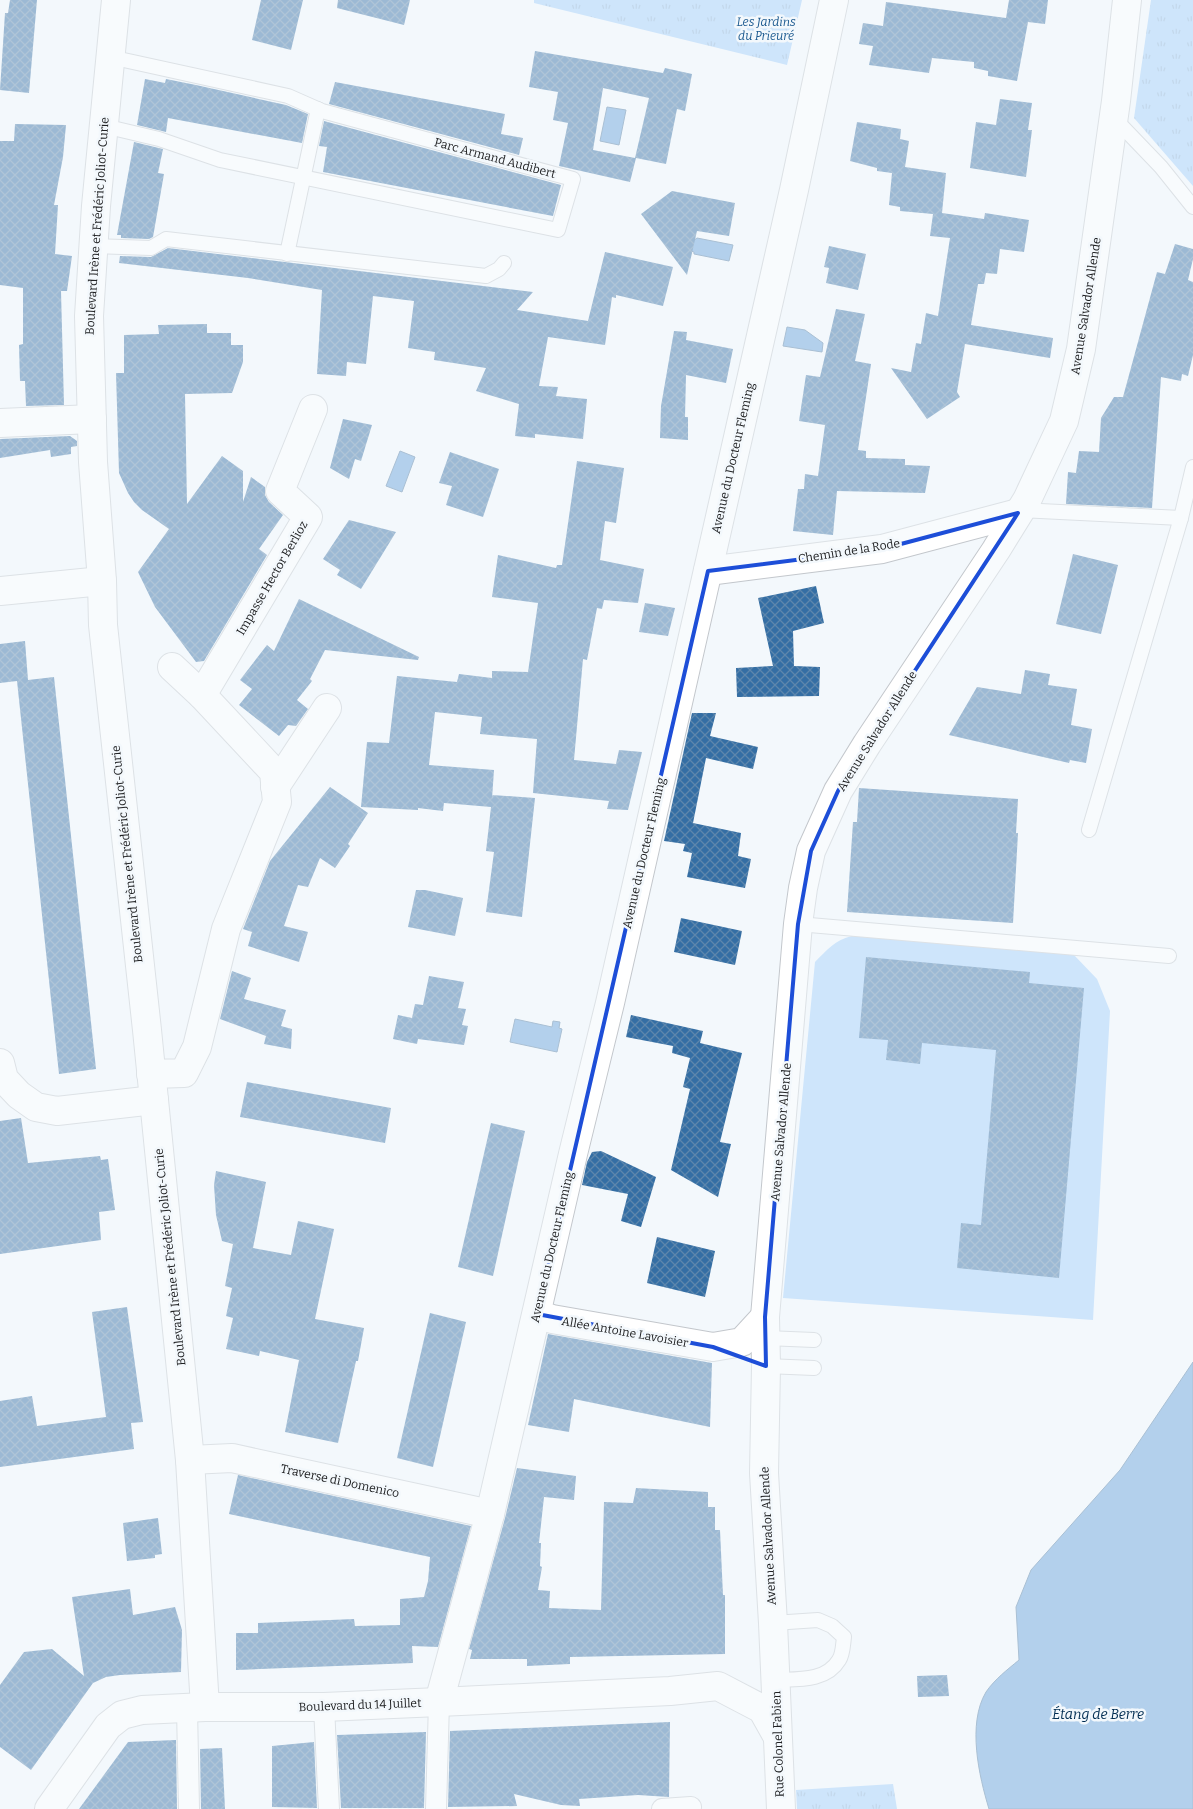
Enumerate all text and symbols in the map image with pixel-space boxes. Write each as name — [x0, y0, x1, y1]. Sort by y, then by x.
park label: Les Jardins du Prieuré — [736, 15, 796, 43]
street label: Boulevard Irène et Frédéric Joliot-Curie — [82, 117, 112, 335]
street label: Parc Armand Audibert — [433, 135, 558, 181]
street label: Avenue Salvador Allende — [1068, 236, 1104, 376]
street label: Avenue du Docteur Fleming — [709, 381, 757, 535]
street label: Impasse Hector Berlioz — [234, 518, 311, 638]
street label: Chemin de la Rode — [797, 536, 901, 566]
street label: Avenue Salvador Allende — [834, 668, 920, 794]
street label: Boulevard Irène et Frédéric Joliot-Curie — [109, 745, 145, 963]
street label: Avenue du Docteur Fleming — [620, 776, 668, 930]
street label: Avenue Salvador Allende — [768, 1062, 794, 1202]
street label: Boulevard Irène et Frédéric Joliot-Curie — [152, 1148, 188, 1366]
street label: Avenue du Docteur Fleming — [528, 1170, 576, 1324]
street label: Allée Antoine Lavoisier — [561, 1314, 690, 1350]
street label: Traverse di Domenico — [279, 1462, 401, 1500]
street label: Avenue Salvador Allende — [757, 1466, 779, 1606]
street label: Rue Colonel Fabien — [769, 1690, 787, 1797]
street label: Boulevard du 14 Juillet — [298, 1696, 422, 1714]
water label: Étang de Berre — [1052, 1705, 1144, 1723]

